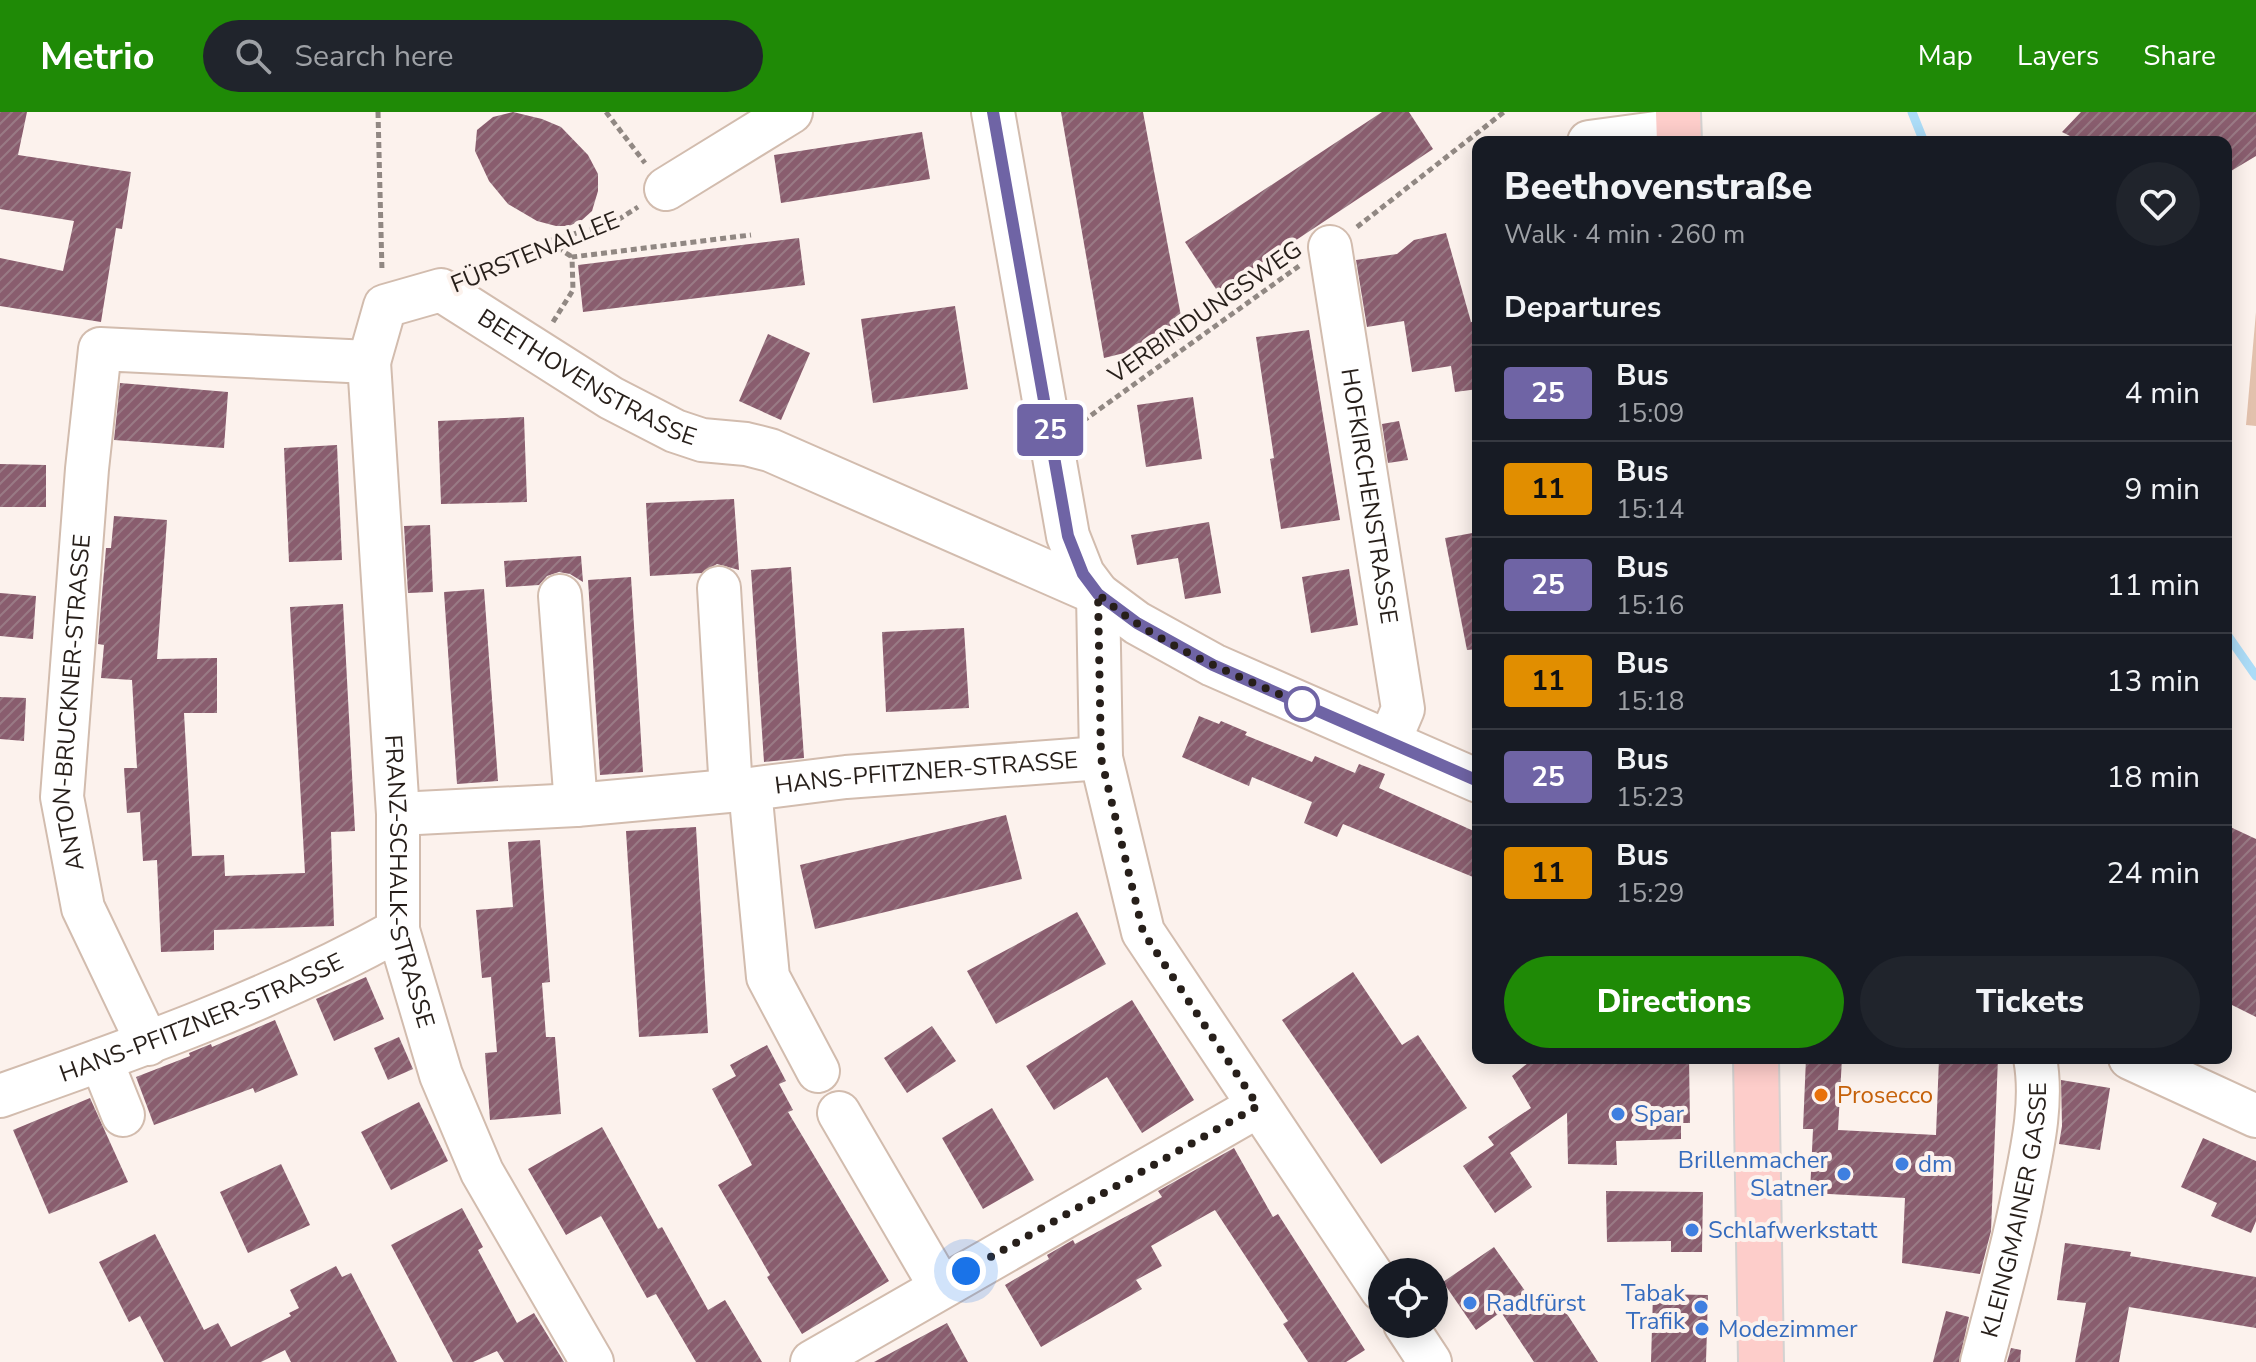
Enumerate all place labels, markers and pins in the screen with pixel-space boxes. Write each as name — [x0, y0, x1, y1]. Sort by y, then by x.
unlabelled marker — [1285, 687, 1319, 721]
place label: Prosecco — [1837, 1079, 1933, 1111]
marker: Prosecco — [1812, 1086, 1830, 1104]
place label: Spar — [1634, 1098, 1684, 1130]
marker: Spar — [1609, 1105, 1627, 1123]
place label: Brillenmacher Slatner — [1678, 1144, 1828, 1204]
place label: dm — [1918, 1148, 1953, 1180]
marker: dm — [1893, 1155, 1911, 1173]
marker: Brillenmacher Slatner — [1835, 1165, 1853, 1183]
place label: Schlafwerkstatt — [1708, 1214, 1878, 1246]
marker: Schlafwerkstatt — [1683, 1221, 1701, 1239]
place label: Tabak Trafik — [1621, 1277, 1686, 1337]
place label: Radlfürst — [1486, 1287, 1586, 1319]
marker: Radlfürst — [1461, 1294, 1479, 1312]
marker: Tabak Trafik — [1692, 1298, 1710, 1316]
place label: Modezimmer — [1718, 1313, 1858, 1345]
marker: Modezimmer — [1693, 1320, 1711, 1338]

